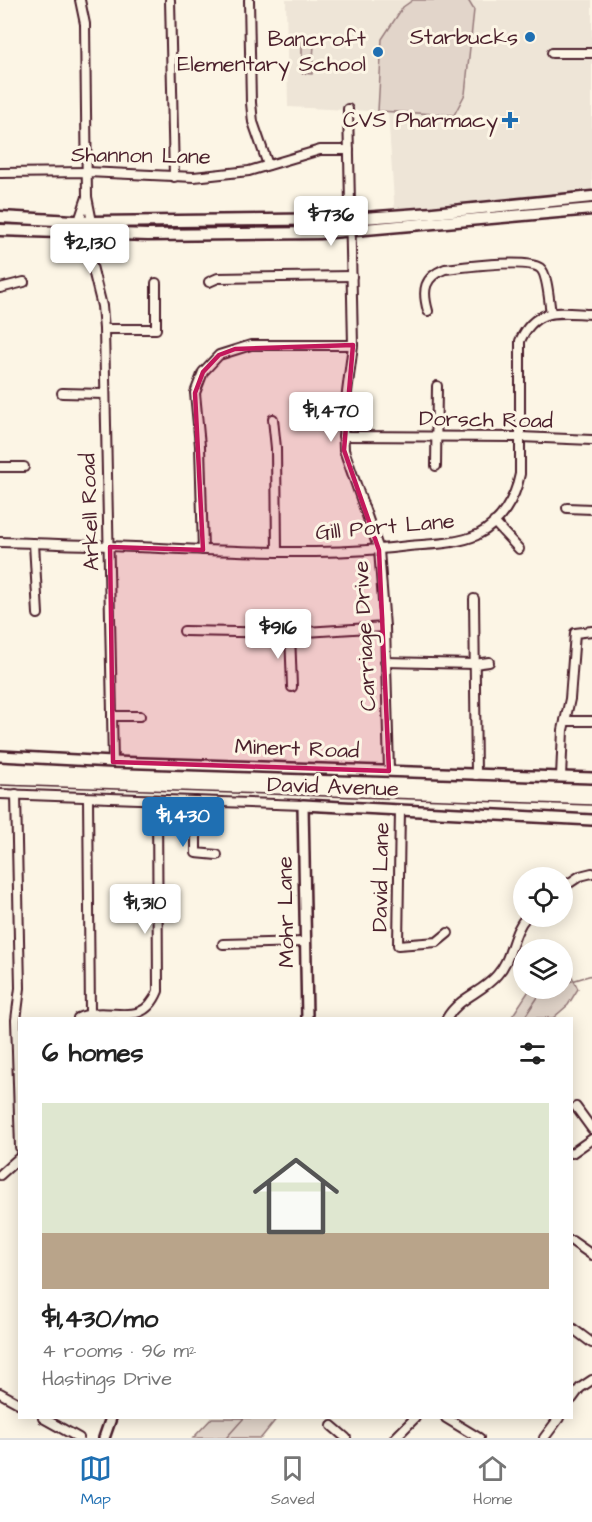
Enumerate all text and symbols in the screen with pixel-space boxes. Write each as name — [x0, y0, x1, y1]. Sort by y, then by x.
place label: Starbucks — [410, 22, 518, 53]
place label: Bancroft Elementary School — [177, 24, 366, 81]
marker: Starbucks — [523, 30, 537, 44]
marker: Bancroft Elementary School — [371, 45, 385, 59]
place label: CVS Pharmacy — [343, 105, 498, 137]
marker: CVS Pharmacy — [503, 113, 517, 127]
street label: Shannon Lane — [71, 139, 211, 173]
pin: $736 — [295, 196, 367, 247]
text: $736 — [308, 201, 354, 229]
pin: $2,130 — [41, 224, 139, 275]
text: $2,130 — [64, 229, 116, 257]
pin: $1,470 — [282, 392, 380, 443]
text: $1,470 — [303, 397, 359, 425]
street label: Dorsch Road — [419, 403, 553, 437]
street label: Arkell Road — [72, 453, 108, 571]
street label: Gill Port Lane — [314, 505, 456, 549]
street label: Carriage Drive — [346, 560, 385, 712]
pin: $916 — [242, 609, 314, 660]
text: $916 — [259, 614, 297, 642]
street label: Minert Road — [234, 731, 360, 767]
street label: David Avenue — [267, 769, 399, 805]
pin: $1,430 — [134, 797, 232, 848]
text: $1,430 — [156, 802, 210, 830]
street label: David Lane — [365, 822, 397, 932]
street label: Mohr Lane — [270, 856, 302, 968]
map controls — [513, 867, 573, 999]
button: locate — [513, 867, 573, 927]
pin: $1,310 — [96, 884, 194, 935]
text: $1,310 — [124, 889, 166, 917]
button: layers — [513, 939, 573, 999]
text: 6 homes — [42, 1035, 144, 1071]
icon: filters — [516, 1037, 549, 1070]
icon: home — [242, 1142, 350, 1250]
text: $1,430/mo — [42, 1301, 158, 1337]
text: 4 rooms · 96 m² — [42, 1337, 197, 1365]
text: Hastings Drive — [42, 1365, 172, 1393]
tab: Map — [79, 1452, 112, 1510]
tab: Saved — [271, 1452, 314, 1510]
tab: Home — [473, 1452, 513, 1510]

